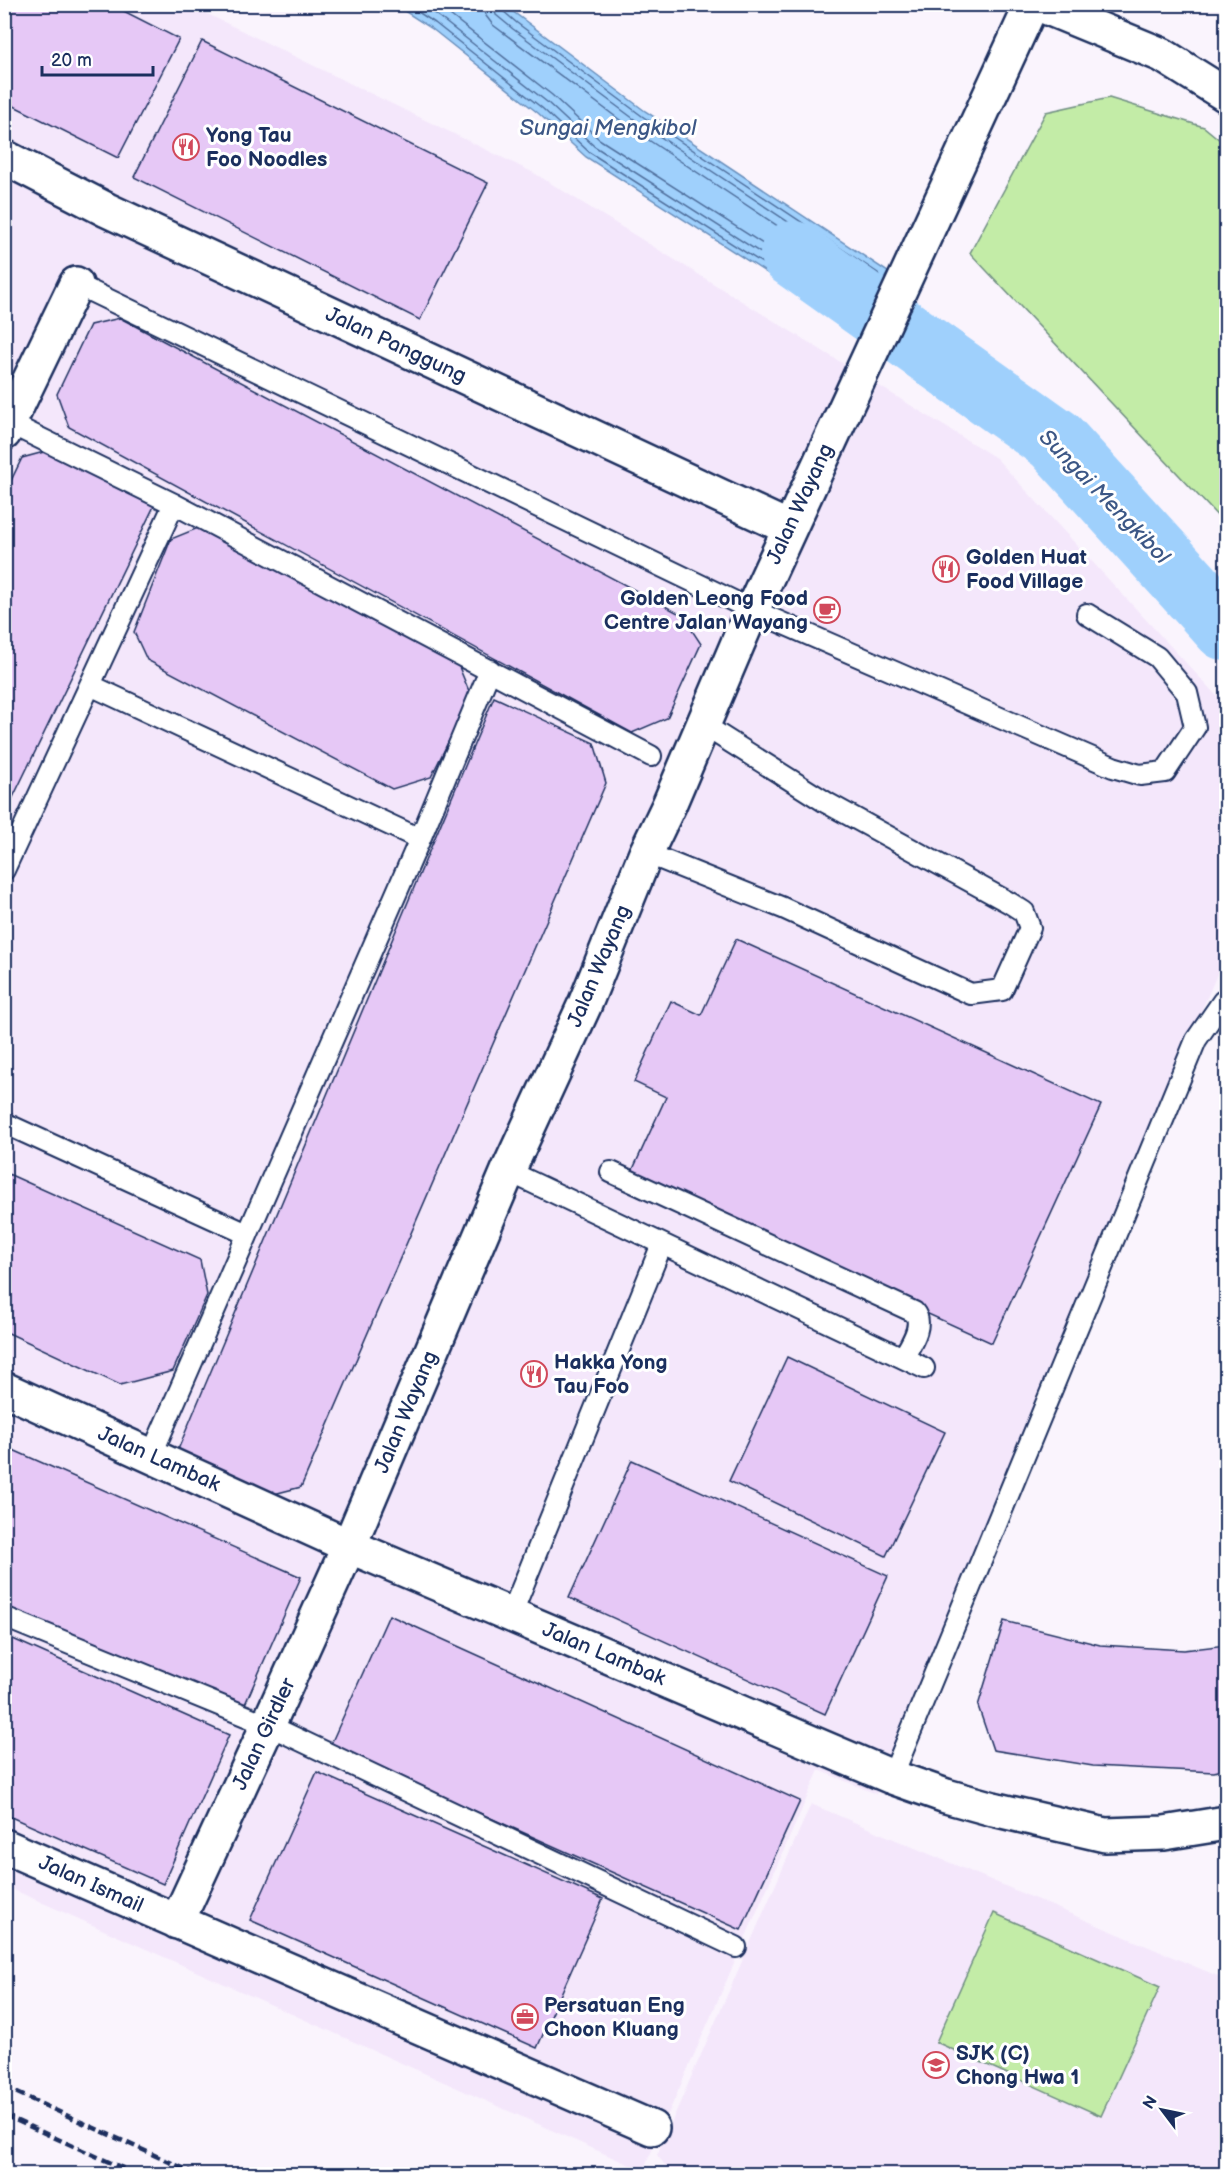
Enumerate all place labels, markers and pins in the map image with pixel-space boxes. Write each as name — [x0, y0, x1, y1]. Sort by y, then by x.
place label: Yong Tau Foo Noodles — [206, 123, 327, 172]
restaurant icon: Yong Tau Foo Noodles — [171, 132, 201, 162]
place label: Golden Huat Food Village — [966, 545, 1087, 594]
restaurant icon: Golden Huat Food Village — [931, 554, 961, 584]
place label: Golden Leong Food Centre Jalan Wayang — [604, 586, 808, 635]
cafe icon: Golden Leong Food Centre Jalan Wayang — [812, 595, 842, 625]
place label: Hakka Yong Tau Foo — [554, 1350, 667, 1399]
restaurant icon: Hakka Yong Tau Foo — [519, 1359, 549, 1389]
place label: Persatuan Eng Choon Kluang — [544, 1993, 685, 2042]
office icon: Persatuan Eng Choon Kluang — [510, 2002, 540, 2032]
place label: SJK (C) Chong Hwa 1 — [956, 2041, 1079, 2090]
school or university icon: SJK (C) Chong Hwa 1 — [921, 2050, 951, 2080]

